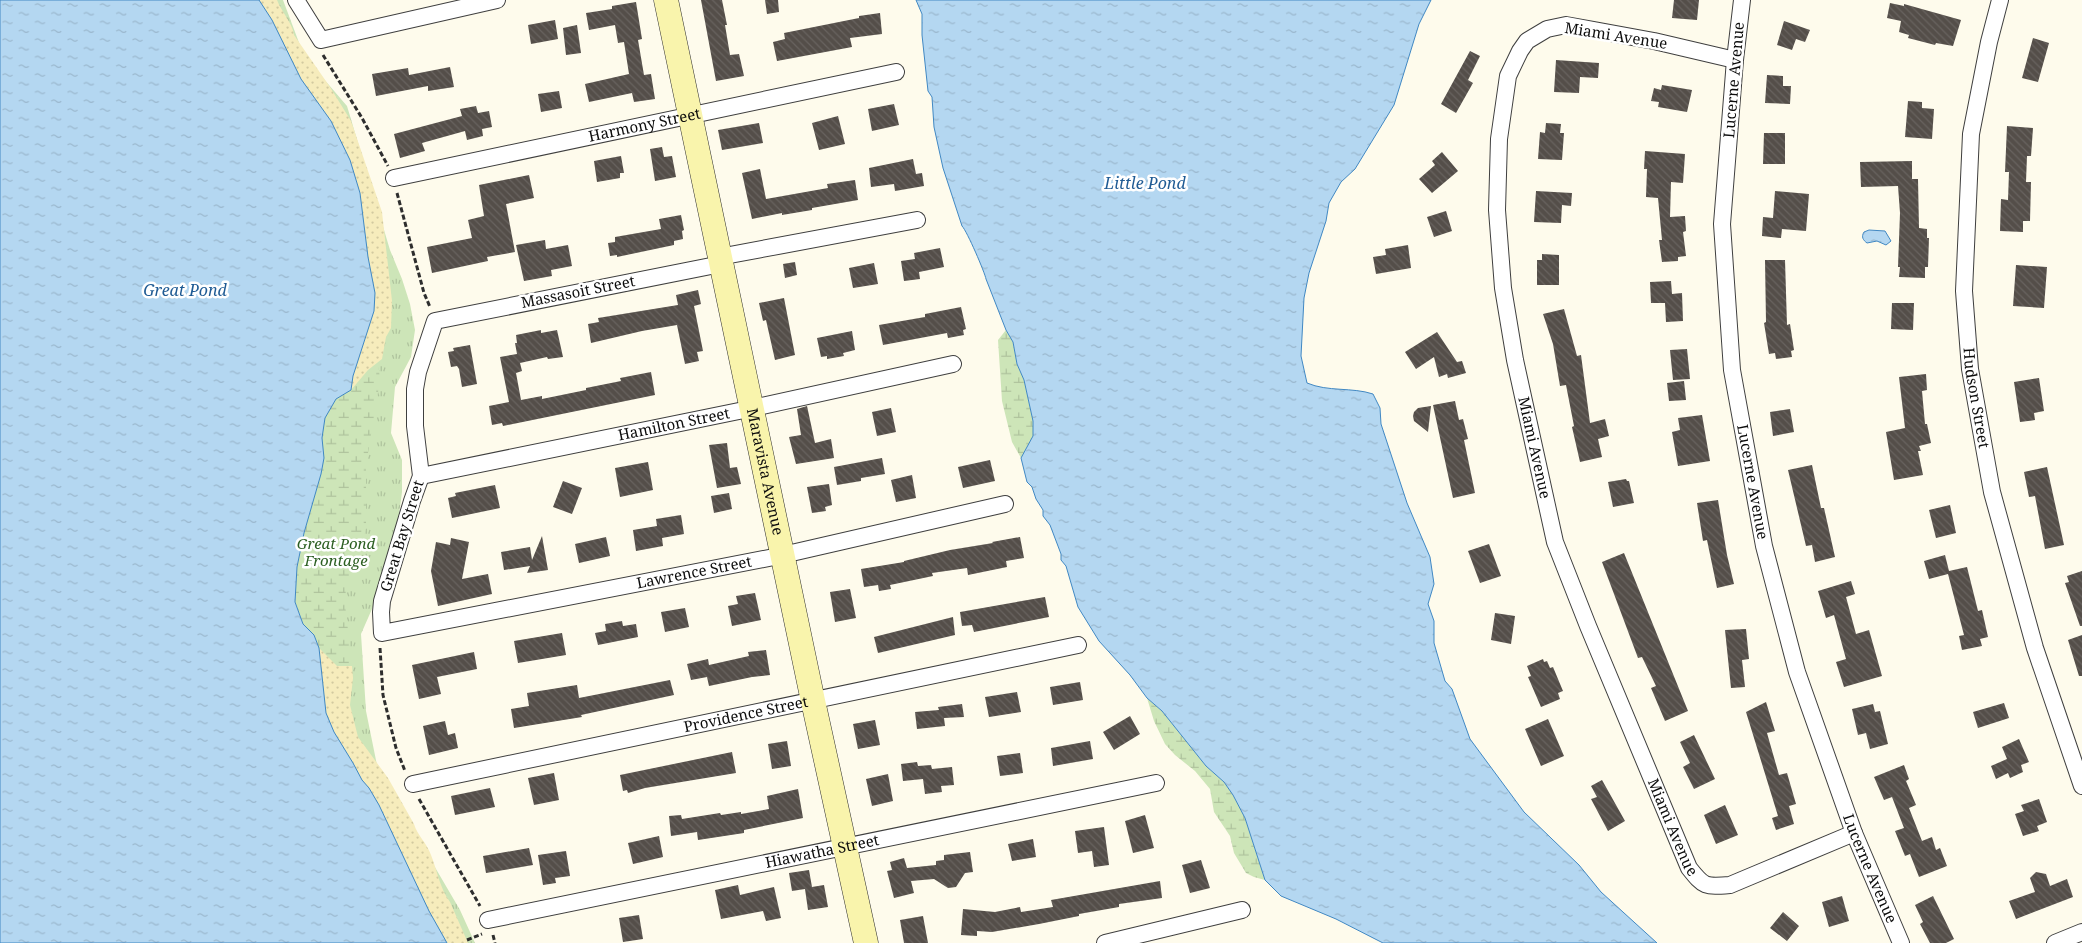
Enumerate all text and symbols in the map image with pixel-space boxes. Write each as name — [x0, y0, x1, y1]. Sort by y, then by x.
street label: Miami Avenue — [1563, 17, 1669, 53]
street label: Lucerne Avenue — [1718, 21, 1748, 139]
street label: Harmony Street — [586, 103, 702, 146]
water label: Little Pond — [1103, 172, 1186, 194]
street label: Massasoit Street — [519, 270, 637, 312]
water label: Great Pond — [143, 279, 228, 301]
street label: Hudson Street — [1959, 347, 1995, 450]
street label: Miami Avenue — [1514, 395, 1556, 500]
street label: Hamilton Street — [616, 402, 731, 445]
street label: Maravista Avenue — [743, 406, 789, 537]
street label: Lucerne Avenue — [1733, 423, 1774, 541]
street label: Great Bay Street — [375, 478, 428, 594]
park label: Great Pond Frontage — [297, 533, 376, 570]
street label: Lawrence Street — [635, 551, 753, 592]
street label: Providence Street — [682, 691, 810, 736]
street label: Miami Avenue — [1644, 775, 1703, 880]
street label: Lucerne Avenue — [1839, 811, 1902, 926]
street label: Hiawatha Street — [763, 829, 880, 872]

